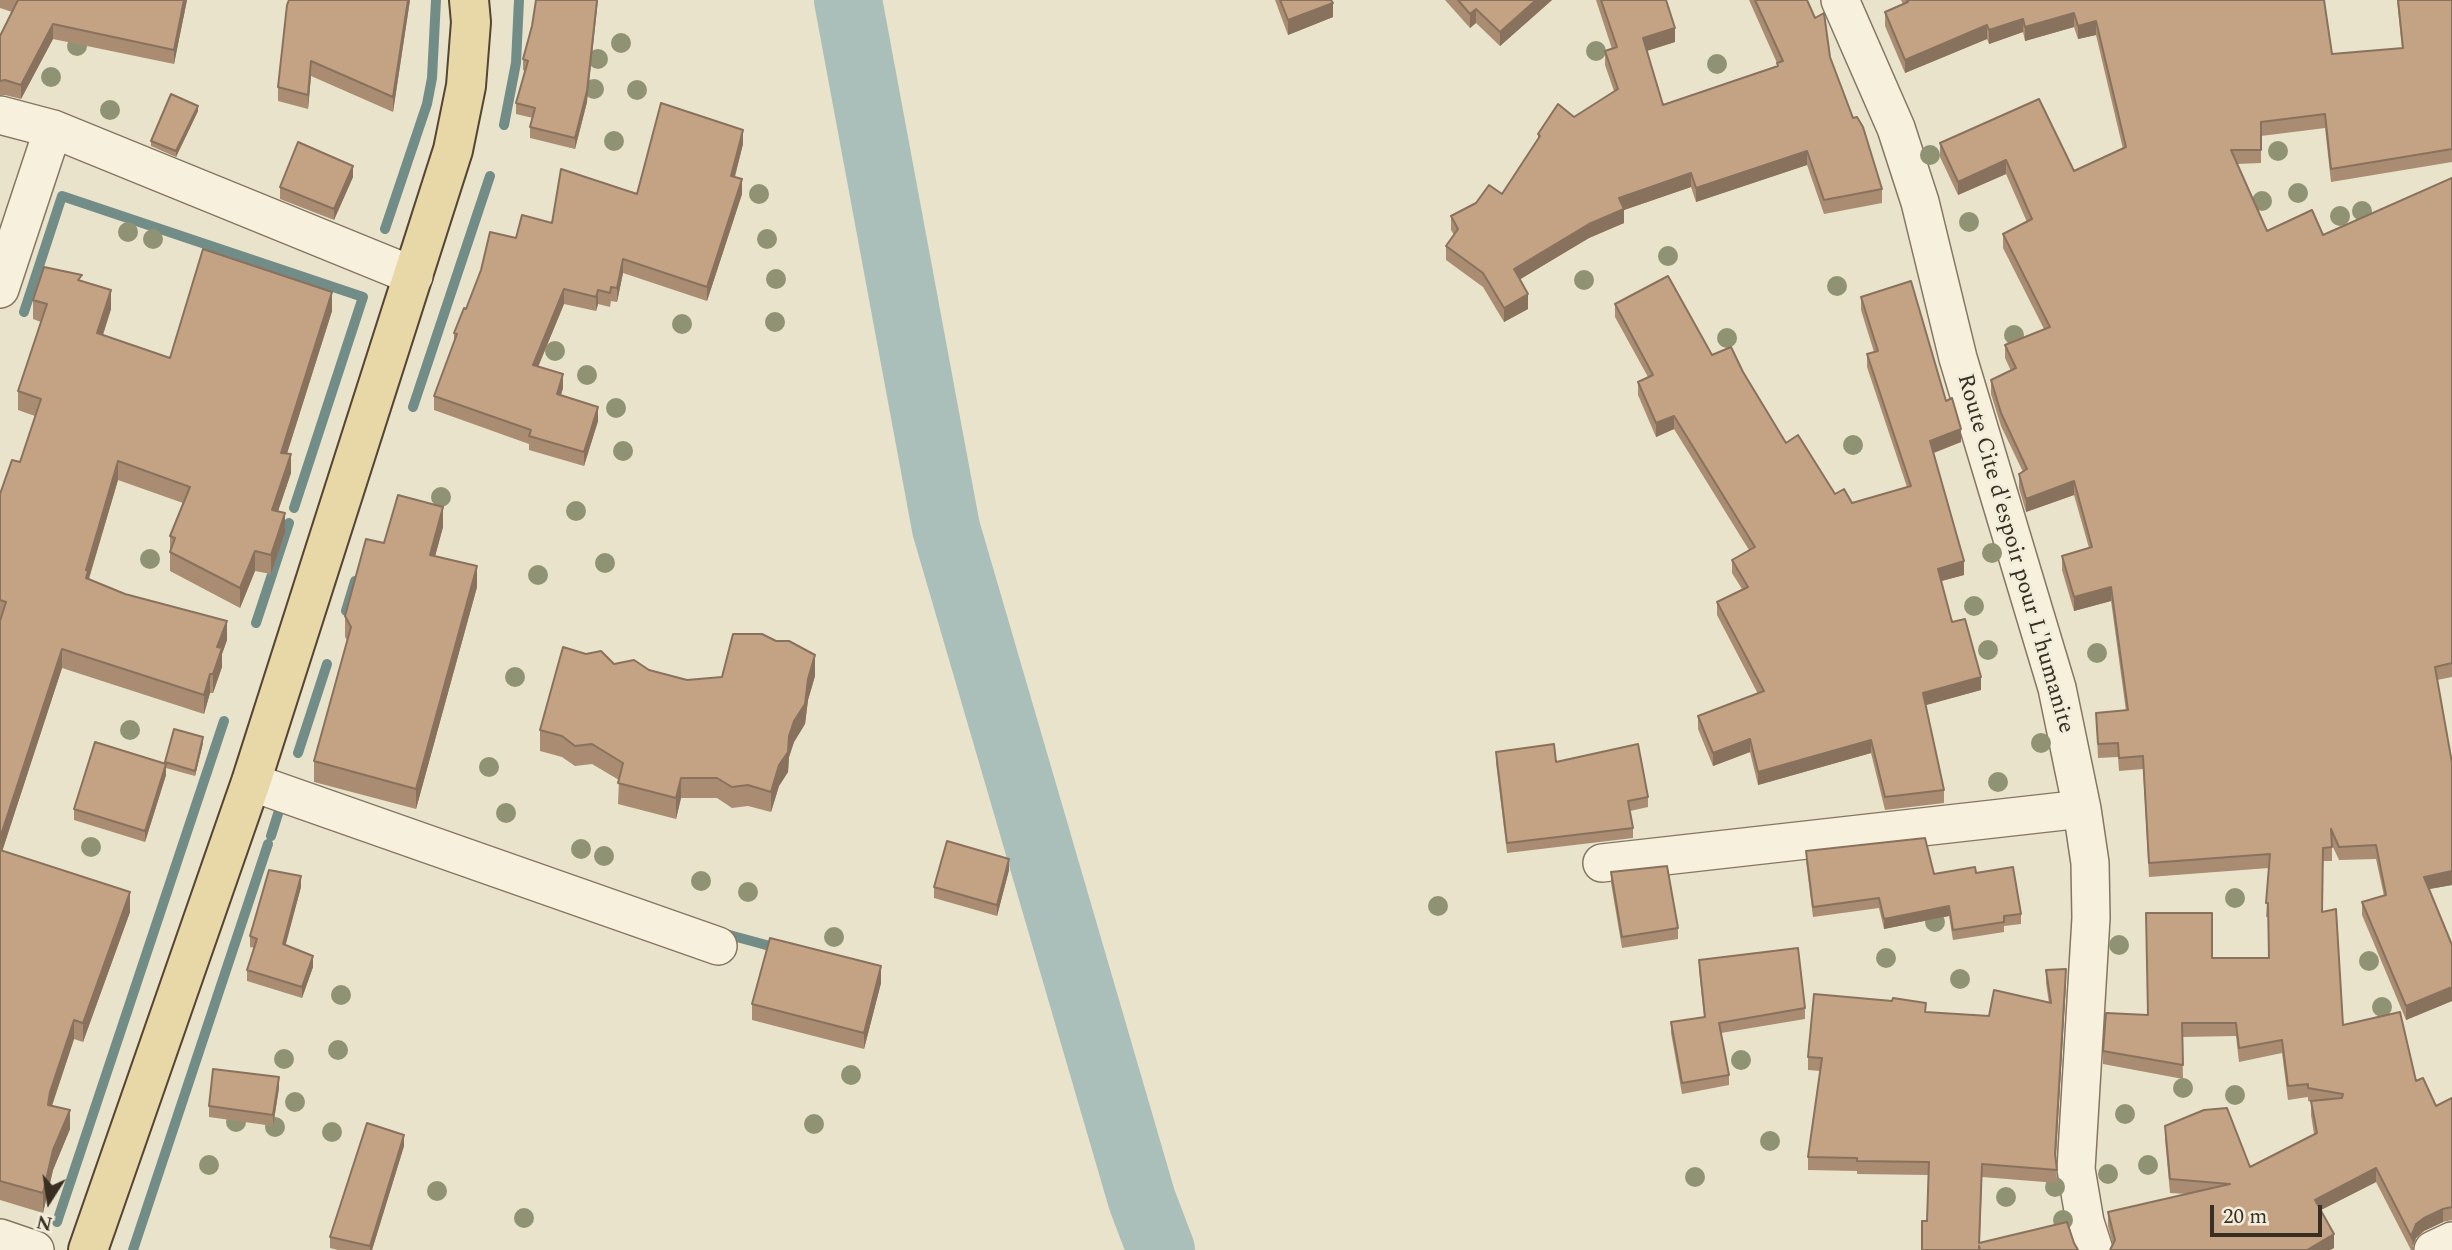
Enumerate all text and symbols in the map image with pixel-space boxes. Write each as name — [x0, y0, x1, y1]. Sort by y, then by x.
street label: Route Cite d'espoir pour L'humanite — [1949, 371, 2079, 737]
north arrow — [14, 1166, 84, 1236]
scale bar — [2214, 1190, 2326, 1234]
text: 20 m — [2223, 1201, 2267, 1233]
text: N — [34, 1206, 55, 1238]

